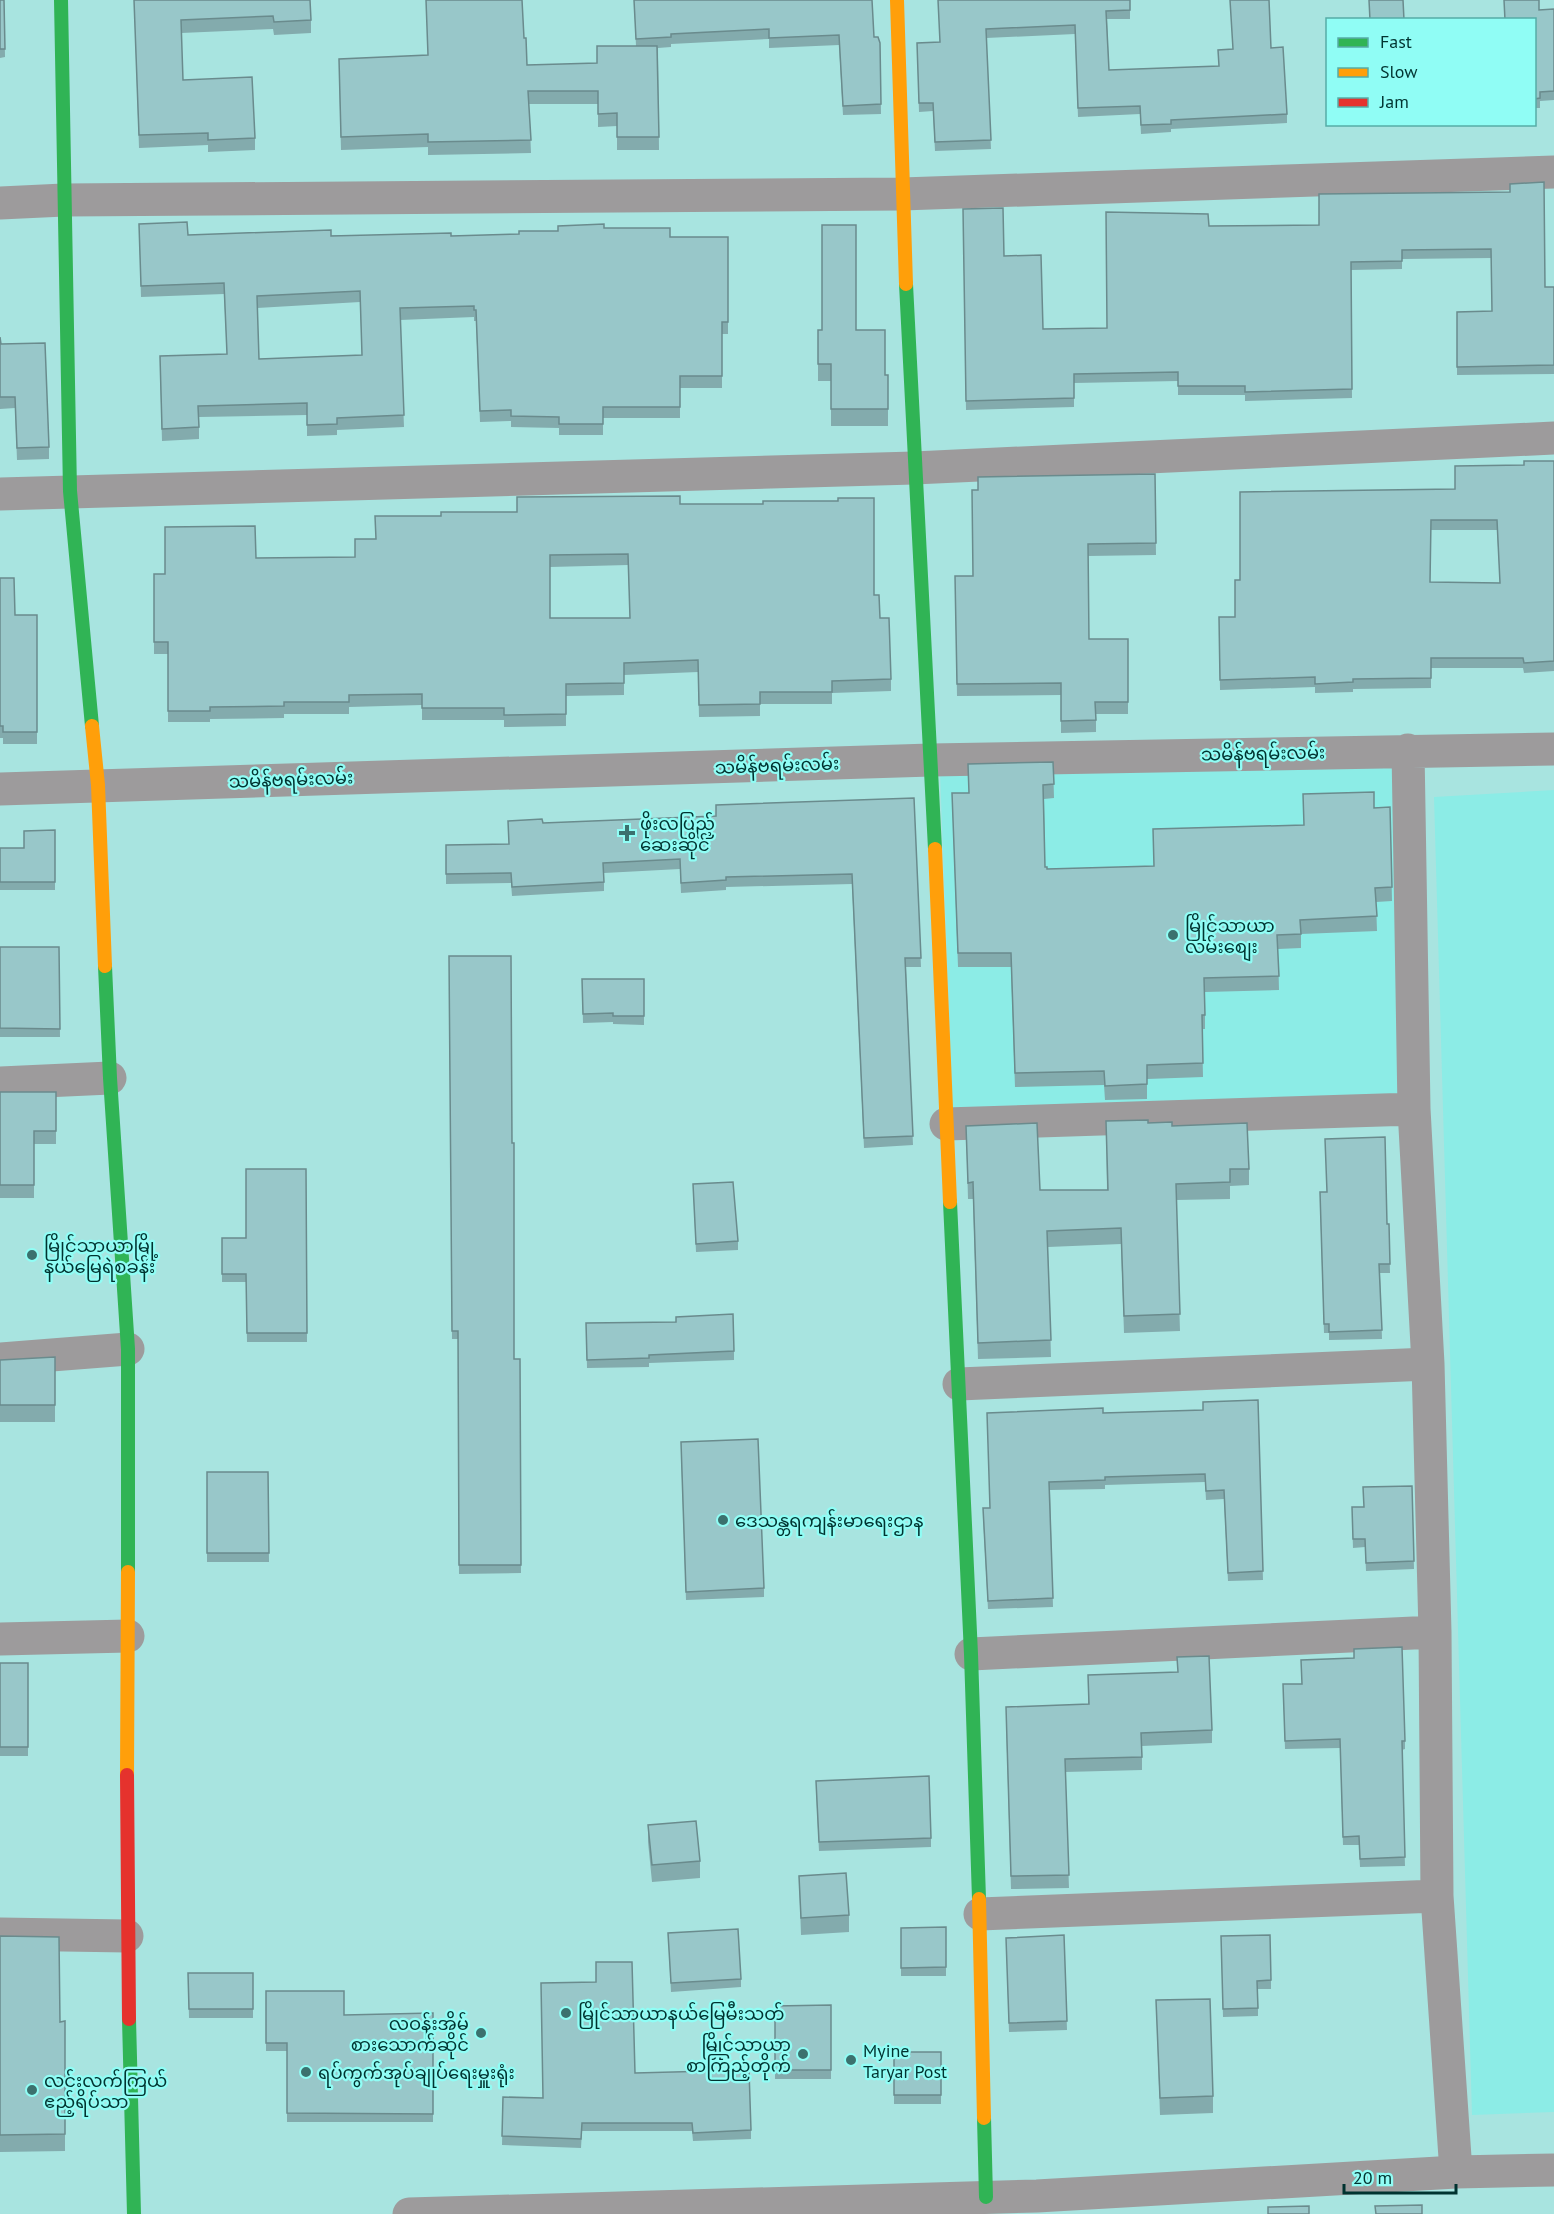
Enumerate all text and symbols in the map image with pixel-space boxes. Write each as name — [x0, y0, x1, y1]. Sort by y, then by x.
legend — [1326, 18, 1536, 126]
text: Fast — [1380, 30, 1412, 53]
text: Slow — [1380, 60, 1418, 83]
text: Jam — [1379, 90, 1409, 113]
street label: သမိန်ဗရမ်းလမ်း — [1201, 738, 1325, 770]
street label: သမိန်ဗရမ်းလမ်း — [714, 749, 840, 783]
street label: သမိန်ဗရမ်းလမ်း — [228, 763, 354, 797]
place label: ဖိုးလပြည့် ဆေးဆိုင် — [640, 810, 715, 860]
marker: ဖိုးလပြည့် ဆေးဆိုင် — [618, 824, 636, 842]
place label: မြိုင်သာယာ လမ်းစျေး — [1185, 912, 1275, 962]
marker: မြိုင်သာယာ လမ်းစျေး — [1166, 928, 1180, 942]
place label: မြိုင်သာယာမြို့ နယ်မြေရဲစခန်း — [44, 1232, 158, 1282]
marker: မြိုင်သာယာမြို့ နယ်မြေရဲစခန်း — [25, 1248, 39, 1262]
place label: ဒေသန္တရကျန်းမာရေးဌာန — [735, 1508, 923, 1536]
marker: ဒေသန္တရကျန်းမာရေးဌာန — [716, 1513, 730, 1527]
place label: မြိုင်သာယာနယ်မြေမီးသတ် — [578, 2000, 784, 2029]
marker: မြိုင်သာယာနယ်မြေမီးသတ် — [559, 2006, 573, 2020]
place label: လဝန်းအိမ် စားသောက်ဆိုင် — [351, 2010, 469, 2060]
marker: လဝန်းအိမ် စားသောက်ဆိုင် — [474, 2026, 488, 2040]
place label: မြိုင်သာယာ စာကြည့်တိုက် — [686, 2031, 791, 2081]
place label: Myine Taryar Post — [863, 2039, 947, 2083]
marker: မြိုင်သာယာ စာကြည့်တိုက် — [796, 2047, 810, 2061]
marker: Myine Taryar Post — [844, 2053, 858, 2067]
place label: ရပ်ကွက်အုပ်ချုပ်ရေးမှူးရုံး — [318, 2060, 515, 2088]
marker: ရပ်ကွက်အုပ်ချုပ်ရေးမှူးရုံး — [299, 2065, 313, 2079]
place label: လင်းလက်ကြယ် ဧည့်ရိပ်သာ — [44, 2068, 167, 2117]
marker: လင်းလက်ကြယ် ဧည့်ရိပ်သာ — [25, 2083, 39, 2097]
scale bar — [1344, 2157, 1456, 2195]
text: 20 m — [1353, 2166, 1392, 2189]

